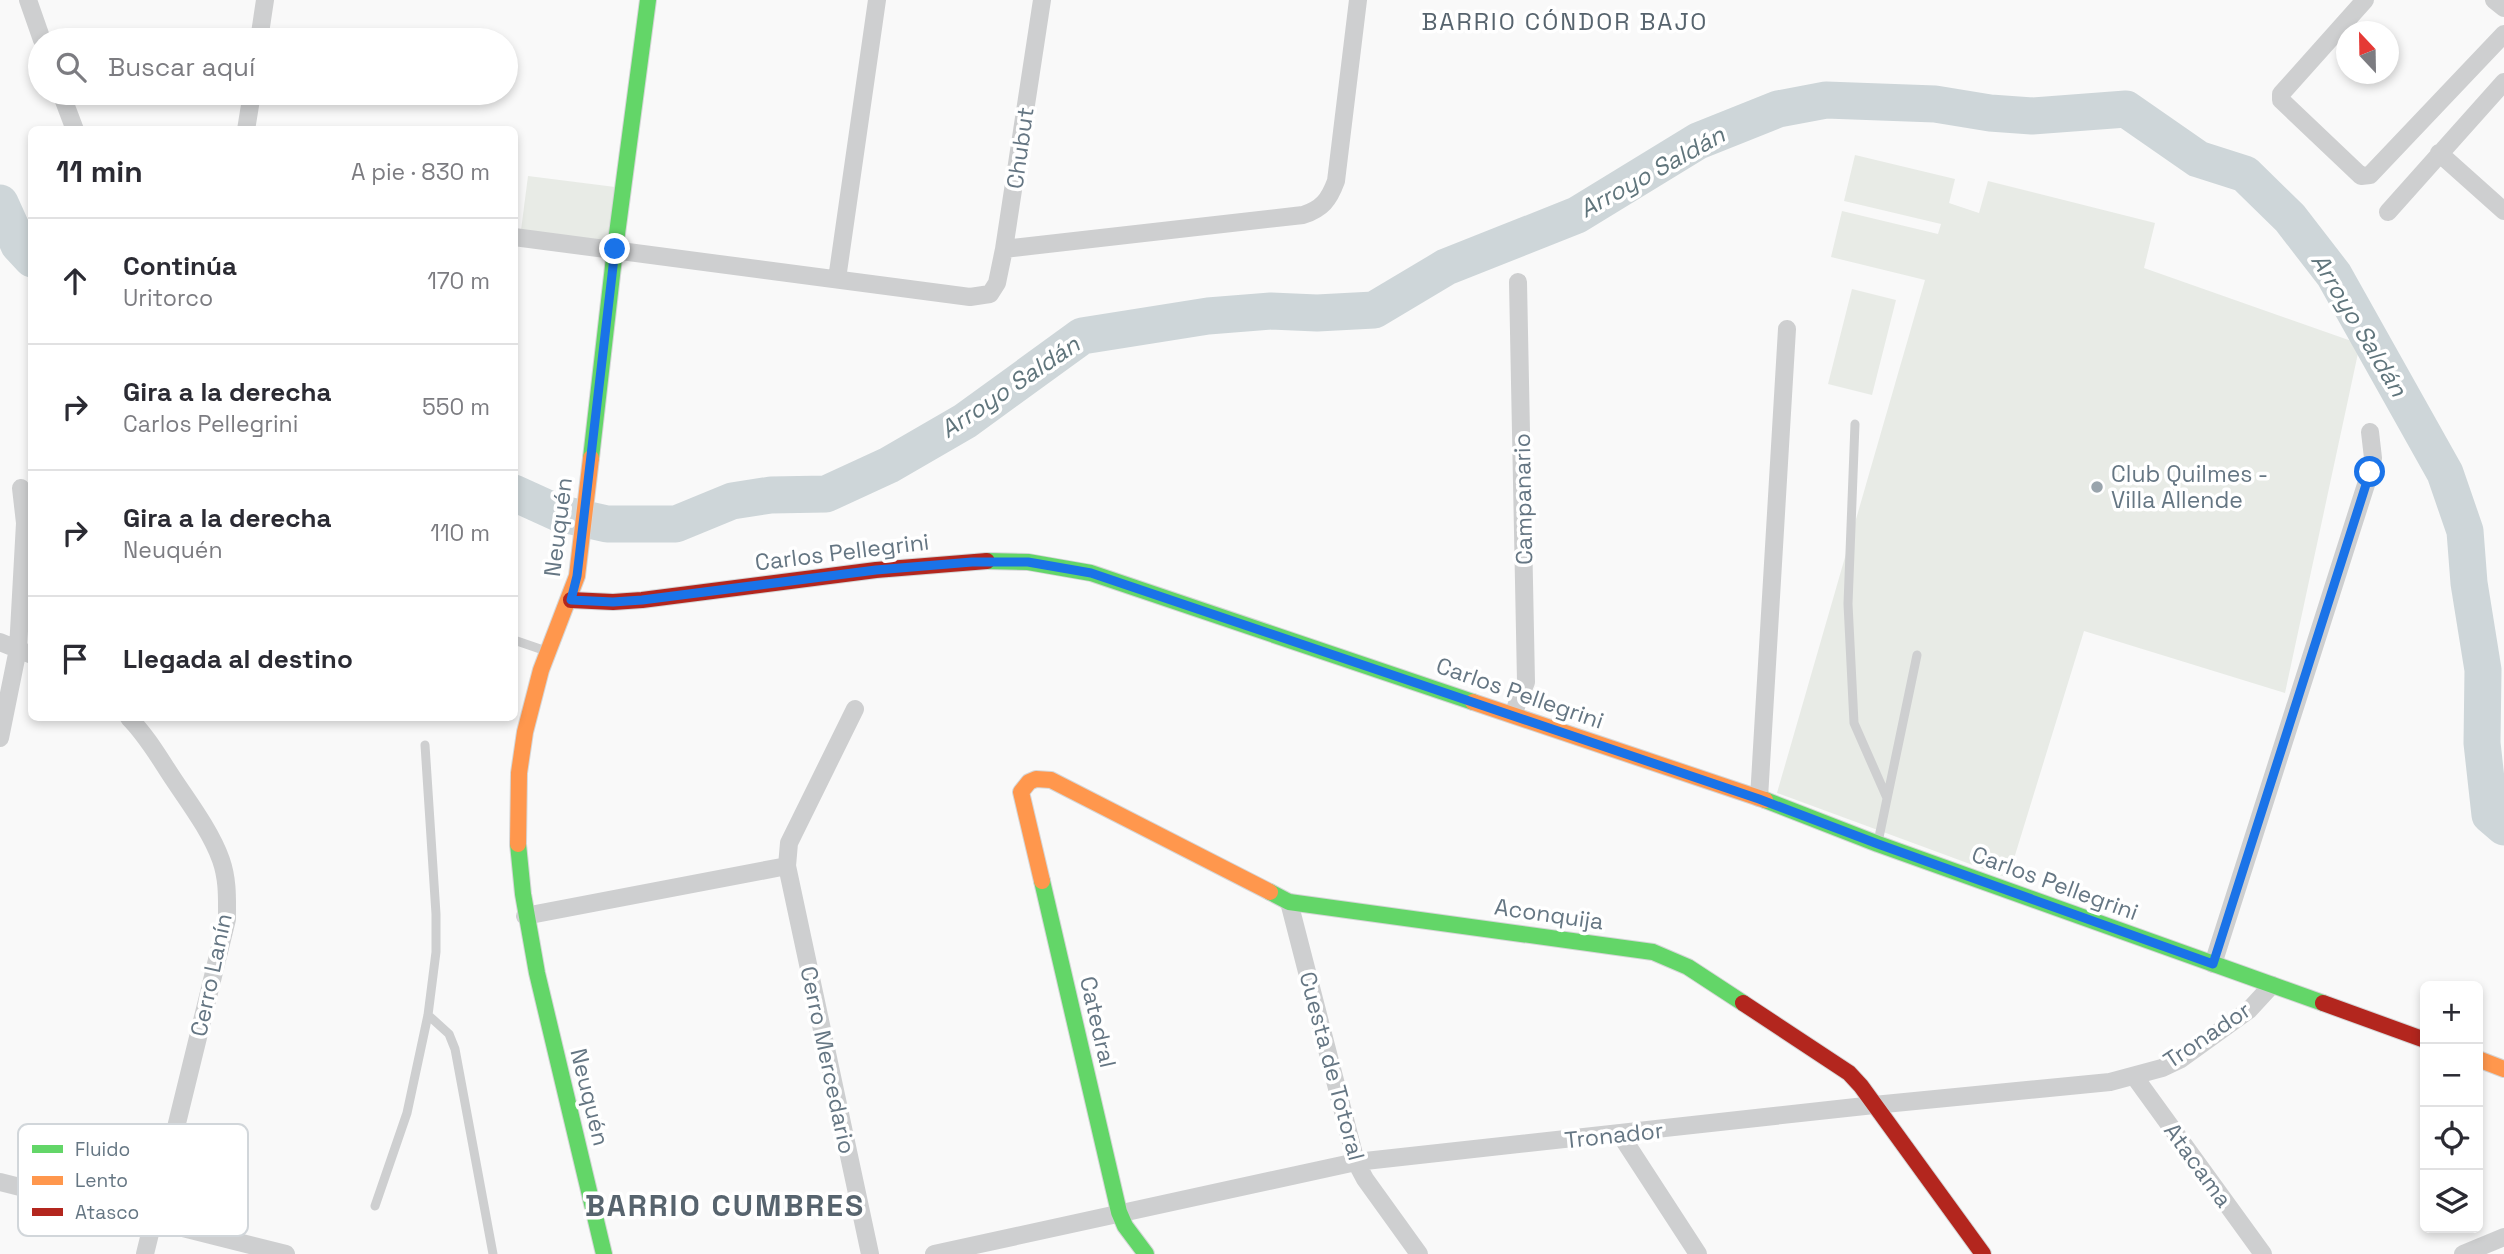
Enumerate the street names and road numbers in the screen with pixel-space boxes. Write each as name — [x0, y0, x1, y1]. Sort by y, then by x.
street label: Chubut — [999, 105, 1041, 191]
street label: Campanario — [1507, 433, 1539, 565]
street label: Neuquén — [537, 476, 579, 578]
street label: Carlos Pellegrini — [753, 526, 931, 578]
street label: Carlos Pellegrini — [1432, 650, 1608, 736]
street label: Carlos Pellegrini — [1967, 839, 2143, 927]
street label: Aconquija — [1492, 891, 1606, 937]
street label: Cerro Lanín — [183, 911, 239, 1039]
street label: Cerro Mercedario — [793, 963, 863, 1157]
street label: Cuesta de Totoral — [1292, 968, 1372, 1164]
street label: Catedral — [1073, 973, 1123, 1071]
street label: Tronador — [2158, 995, 2256, 1075]
street label: Neuquén — [563, 1045, 617, 1149]
street label: Tronador — [1563, 1115, 1665, 1155]
street label: Atacama — [2157, 1117, 2239, 1213]

